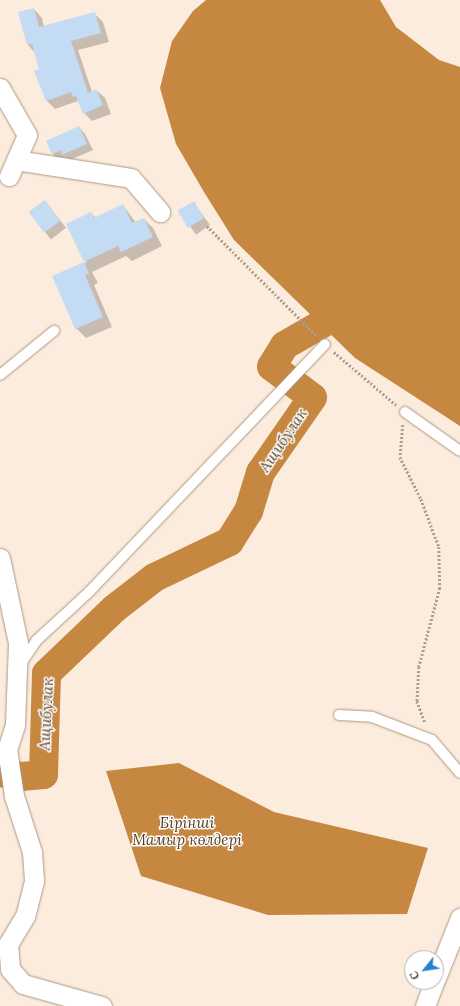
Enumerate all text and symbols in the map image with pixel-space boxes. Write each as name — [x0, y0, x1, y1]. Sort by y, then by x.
water label: Ащибулак — [255, 405, 311, 475]
water label: Ащибулак — [35, 677, 57, 751]
water label: Бірінші Мамыр көлдері — [132, 813, 242, 848]
north arrow — [404, 950, 444, 990]
text: С — [407, 969, 422, 982]

